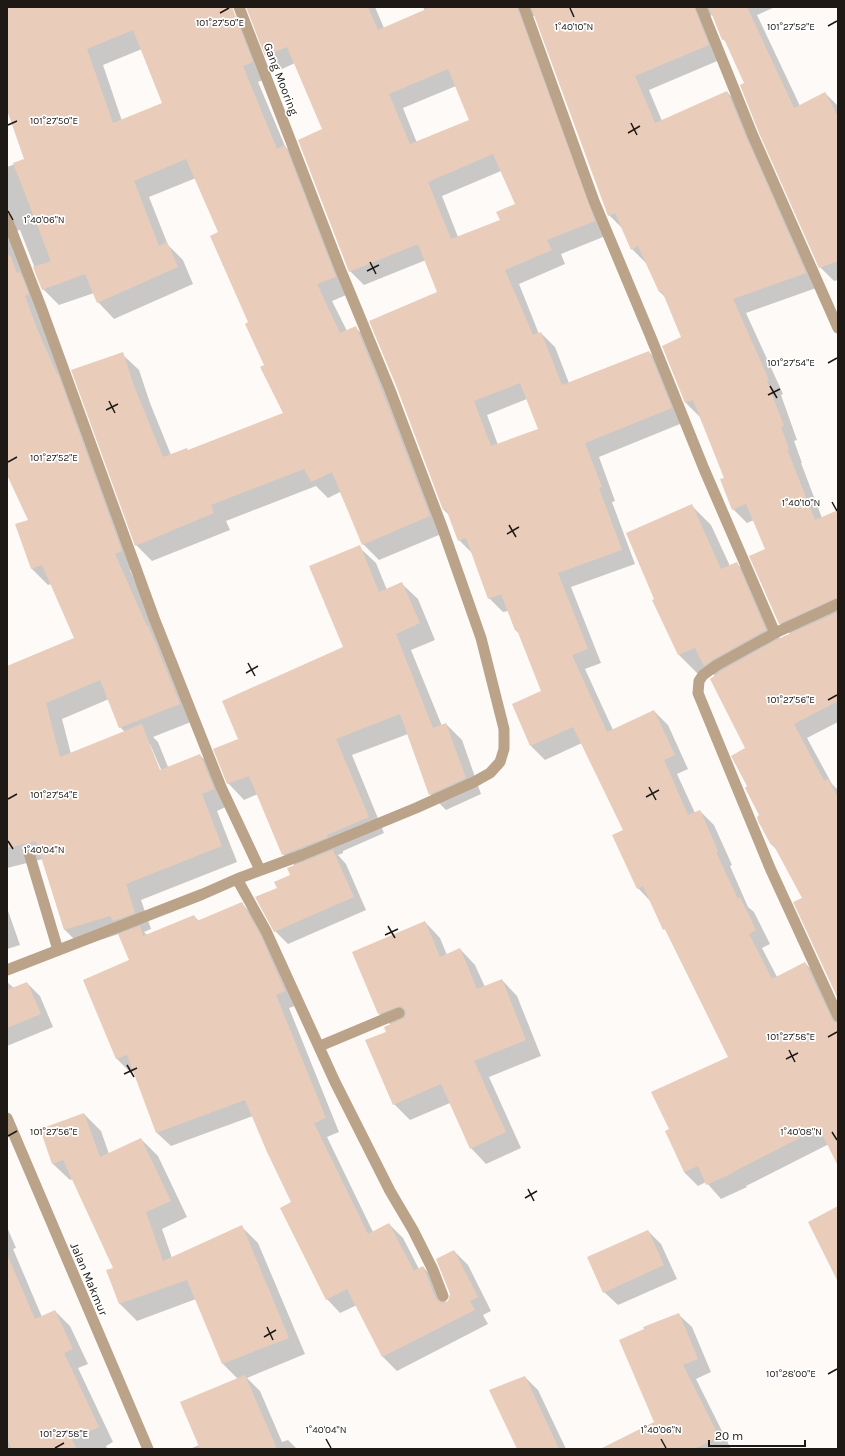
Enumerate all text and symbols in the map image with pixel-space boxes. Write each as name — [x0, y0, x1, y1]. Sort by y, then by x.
text: 101°27'50"E — [196, 17, 244, 29]
text: 1°40'10"N — [555, 21, 593, 33]
text: 101°27'52"E — [767, 21, 815, 33]
street label: Gang Mooring — [261, 41, 301, 117]
text: 101°27'50"E — [30, 115, 78, 127]
text: 1°40'06"N — [23, 214, 65, 226]
text: 101°27'54"E — [767, 357, 815, 369]
text: 101°27'52"E — [30, 452, 78, 464]
text: 1°40'10"N — [782, 497, 820, 509]
text: 101°27'56"E — [767, 694, 815, 706]
text: 101°27'54"E — [30, 789, 78, 801]
text: 1°40'04"N — [24, 844, 65, 856]
text: 101°27'58"E — [767, 1031, 815, 1043]
text: 101°27'56"E — [30, 1126, 78, 1138]
text: 1°40'08"N — [780, 1126, 822, 1138]
street label: Jalan Makmur — [67, 1240, 111, 1318]
text: 101°28'00"E — [766, 1368, 816, 1380]
scale bar — [709, 1422, 805, 1448]
text: 1°40'04"N — [306, 1424, 347, 1436]
text: 1°40'06"N — [640, 1424, 682, 1436]
text: 101°27'58"E — [40, 1428, 88, 1440]
text: 20 m — [715, 1429, 743, 1443]

